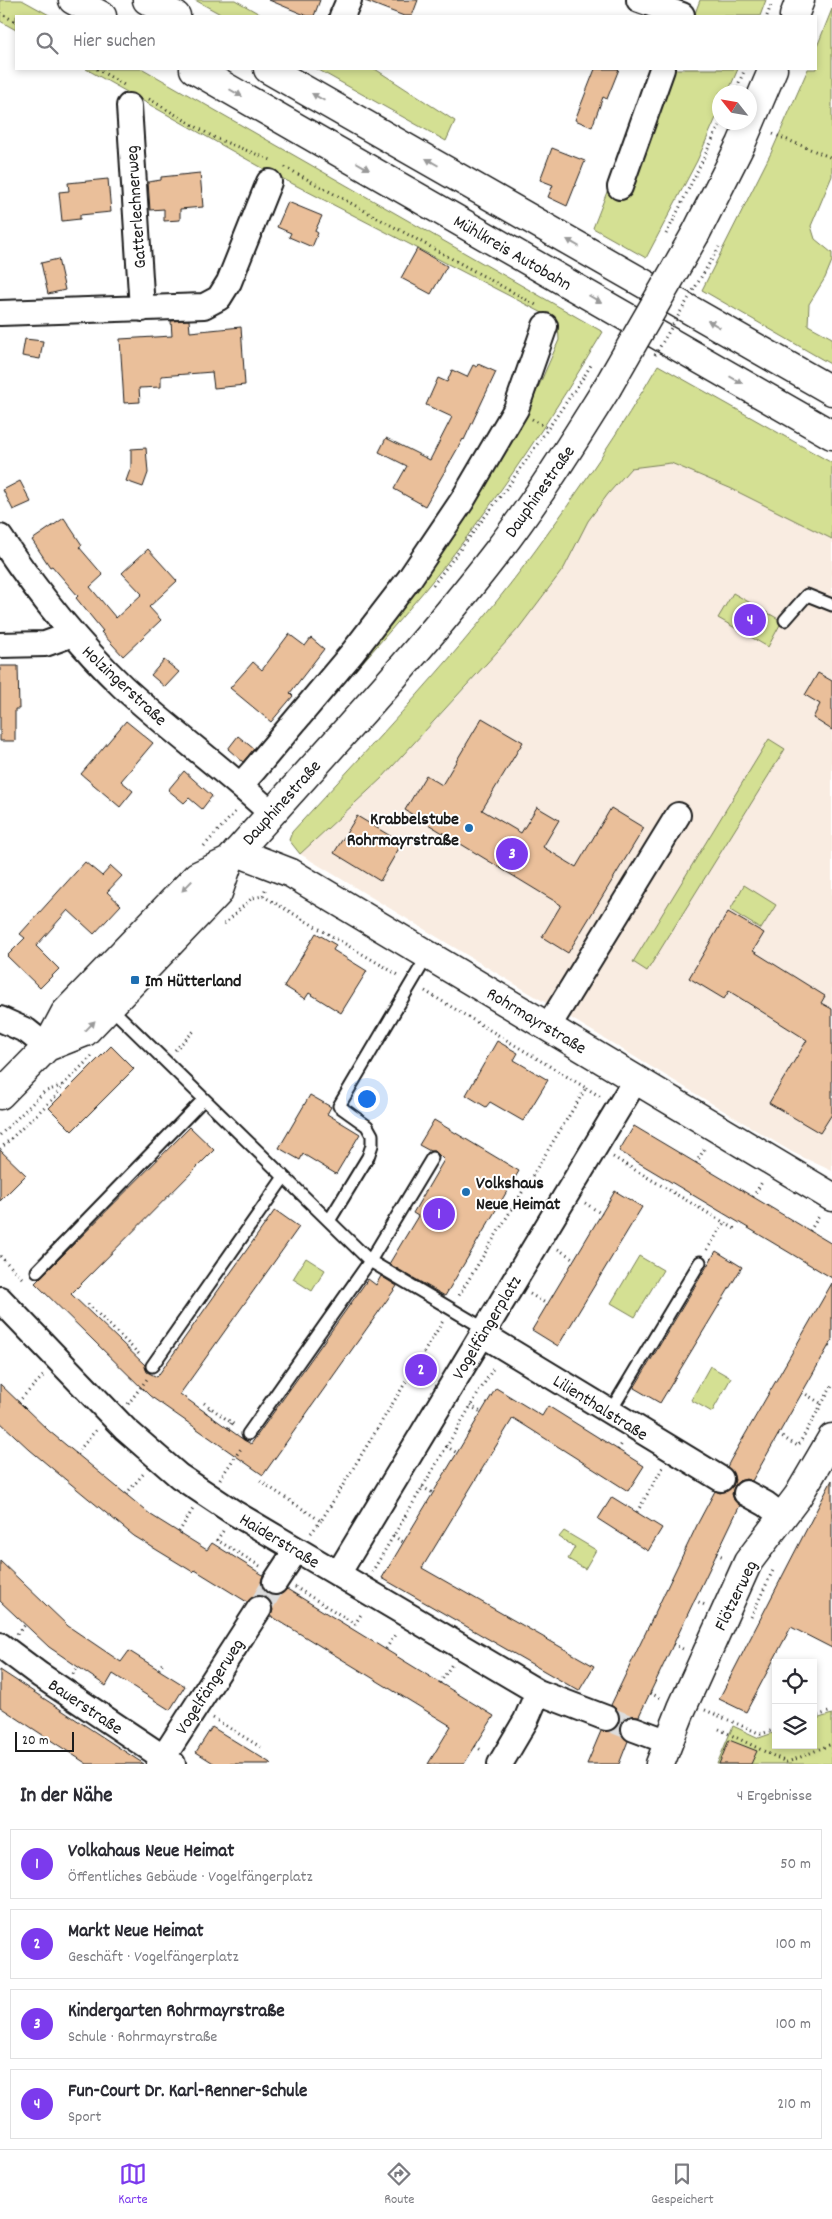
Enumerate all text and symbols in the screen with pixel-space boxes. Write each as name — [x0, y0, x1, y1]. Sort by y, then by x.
search box — [15, 15, 817, 70]
icon: search — [33, 29, 61, 57]
text: Hier suchen — [73, 29, 156, 56]
north arrow — [712, 85, 757, 130]
one-way arrow — [229, 89, 243, 97]
one-way arrow — [311, 93, 324, 102]
street label: Gatterlechnerweg — [121, 144, 154, 269]
one-way arrow — [425, 158, 438, 167]
one-way arrow — [356, 162, 371, 170]
street label: Mühlkreis Autobahn — [448, 210, 576, 298]
one-way arrow — [565, 239, 580, 247]
one-way arrow — [588, 295, 603, 303]
one-way arrow — [707, 319, 720, 328]
one-way arrow — [729, 376, 744, 384]
street label: Dauphinestraße — [500, 441, 582, 544]
pin: 4 — [734, 601, 766, 639]
street label: Holzingerstraße — [75, 641, 171, 733]
street label: Dauphinestraße — [238, 755, 328, 852]
place label: Krabbelstube Rohrmayrstraße — [347, 808, 459, 854]
marker: Krabbelstube Rohrmayrstraße — [463, 822, 475, 834]
pin: 3 — [496, 835, 528, 873]
one-way arrow — [181, 879, 193, 891]
place label: Im Hütterland — [145, 970, 241, 995]
marker: Im Hütterland — [129, 974, 141, 986]
street label: Rohrmayrstraße — [481, 983, 590, 1062]
one-way arrow — [84, 1020, 96, 1032]
your location — [354, 1086, 380, 1112]
place label: Volkshaus Neue Heimat — [476, 1172, 561, 1218]
marker: Volkshaus Neue Heimat — [460, 1186, 472, 1198]
pin: 1 — [423, 1195, 455, 1233]
street label: Vogelfängerplatz — [447, 1271, 529, 1385]
pin: 2 — [405, 1351, 437, 1389]
street label: Lilienthalstraße — [547, 1370, 652, 1448]
street label: Haiderstraße — [234, 1508, 324, 1576]
street label: Flötzerweg — [709, 1556, 765, 1636]
street label: Vogelfängerweg — [171, 1634, 252, 1740]
map controls — [772, 1659, 817, 1749]
button: locate — [772, 1659, 817, 1704]
street label: Bauerstraße — [42, 1674, 127, 1742]
button: layers — [772, 1704, 817, 1749]
scale bar — [15, 1729, 74, 1752]
text: 20 m — [22, 1731, 49, 1751]
text: In der Nähe — [20, 1782, 112, 1812]
text: 4 Ergebnisse — [737, 1785, 812, 1808]
text: Volkahaus Neue Heimat — [68, 1839, 234, 1866]
text: 1 — [35, 1853, 39, 1876]
text: 50 m — [780, 1853, 811, 1876]
text: Öffentliches Gebäude · Vogelfängerplatz — [68, 1866, 313, 1889]
text: Markt Neue Heimat — [68, 1919, 203, 1946]
text: 2 — [34, 1933, 41, 1956]
text: 100 m — [775, 1933, 811, 1956]
text: Geschäft · Vogelfängerplatz — [68, 1946, 238, 1969]
text: Kindergarten Rohrmayrstraße — [68, 1999, 285, 2026]
text: 3 — [33, 2013, 41, 2036]
text: 100 m — [775, 2013, 811, 2036]
text: Schule · Rohrmayrstraße — [68, 2026, 217, 2049]
text: Fun-Court Dr. Karl-Renner-Schule — [68, 2079, 307, 2106]
text: 4 — [34, 2093, 40, 2116]
text: 210 m — [777, 2093, 811, 2116]
text: Sport — [68, 2106, 101, 2129]
tab: Karte — [118, 2160, 148, 2210]
tab: Route — [384, 2160, 415, 2210]
tab: Gespeichert — [651, 2160, 714, 2210]

